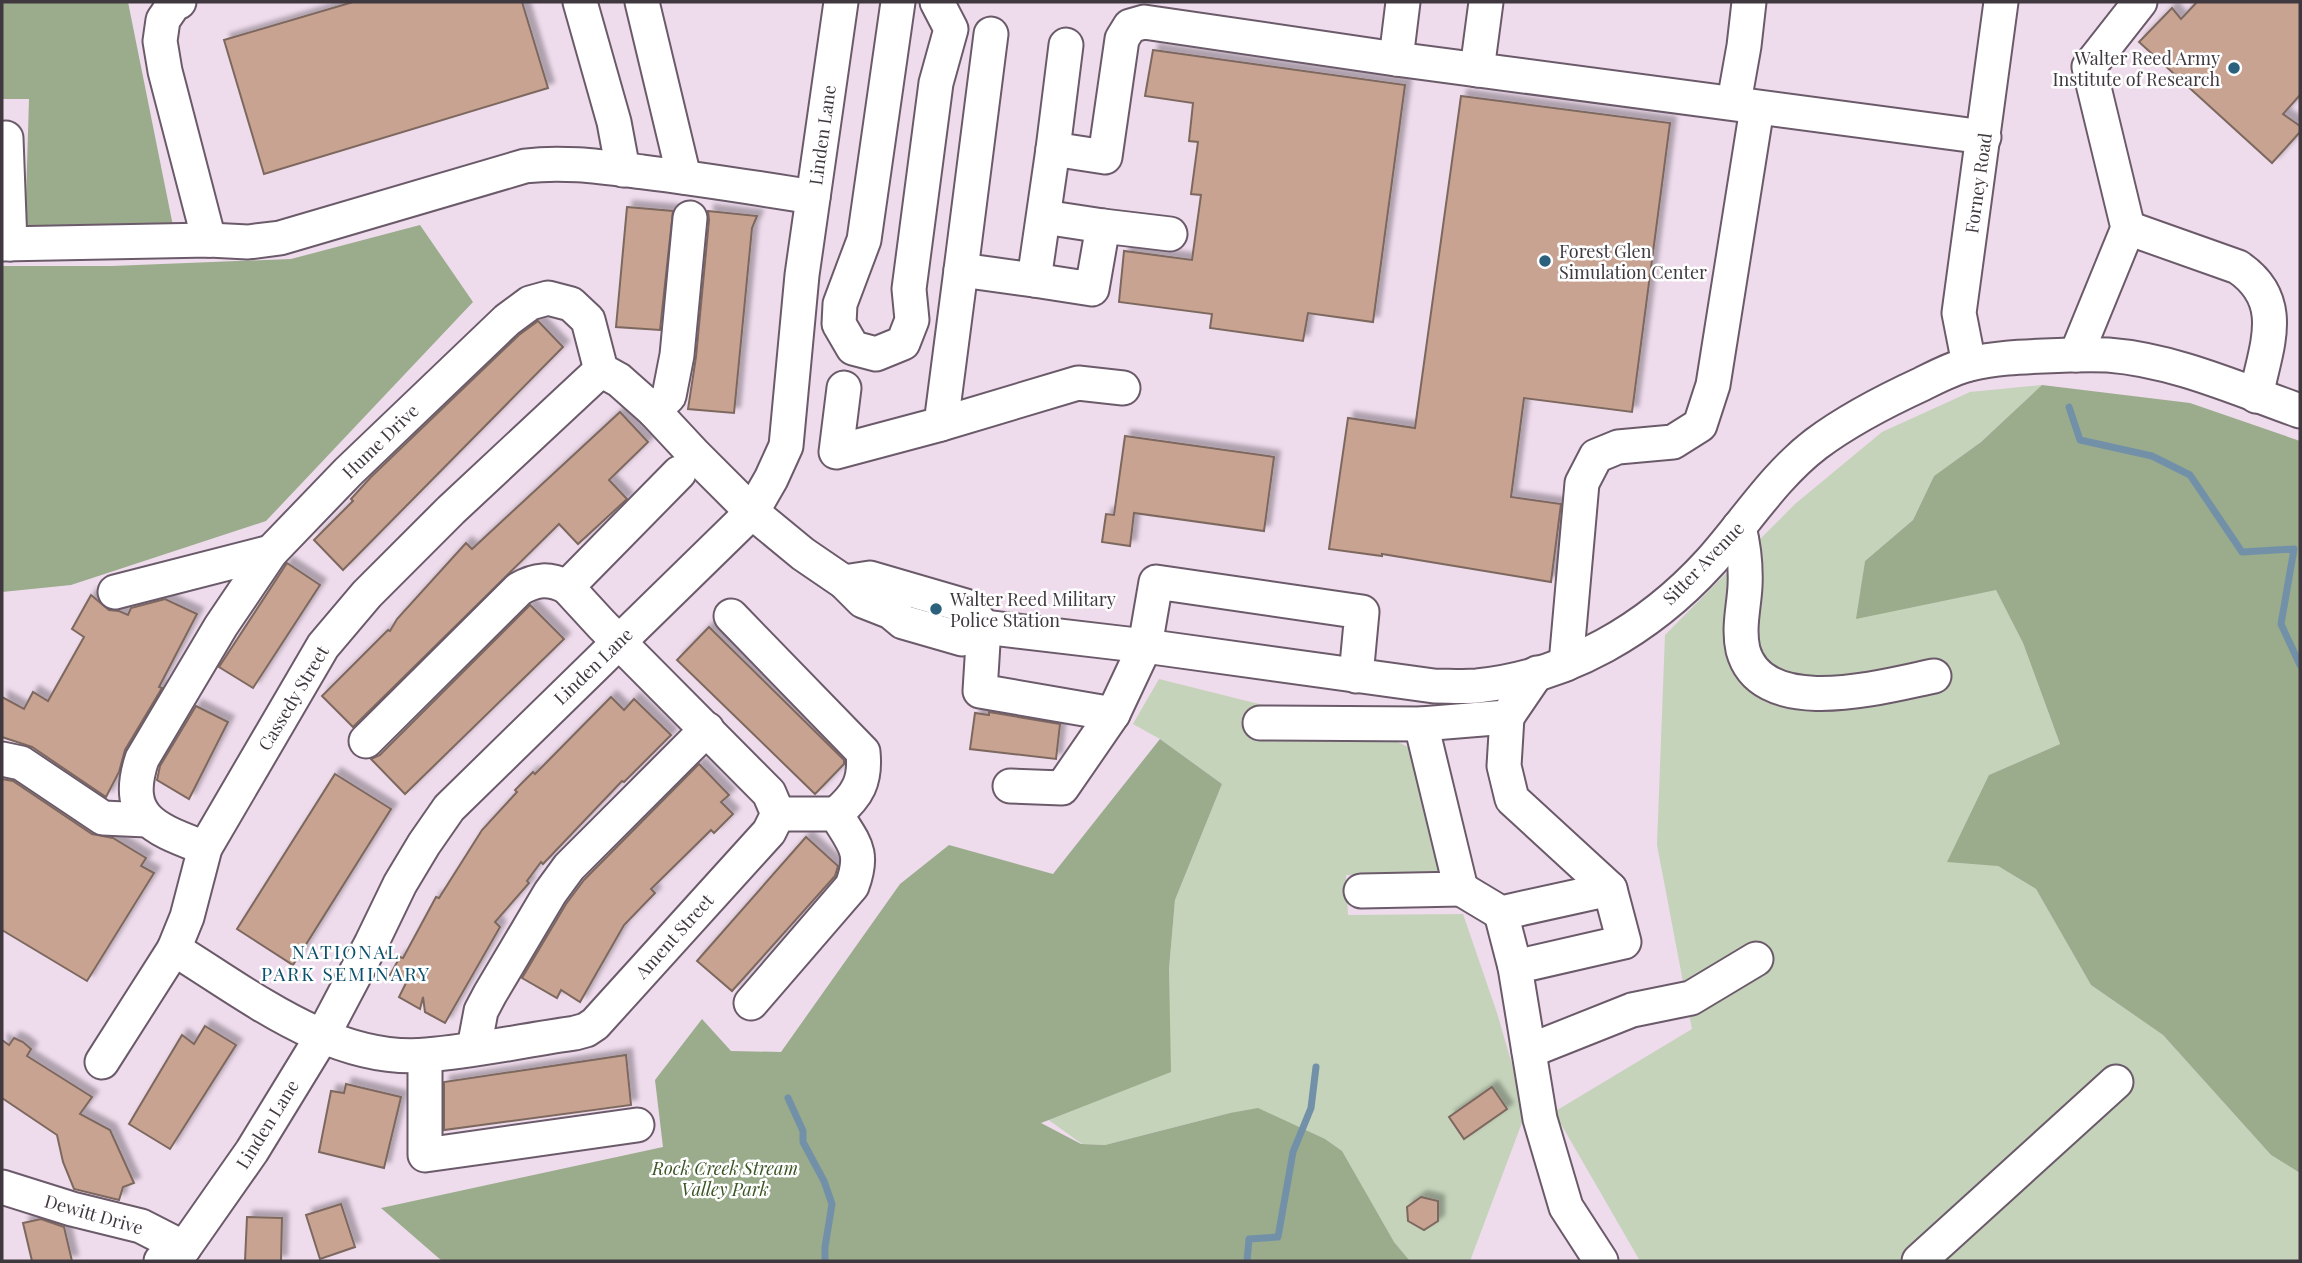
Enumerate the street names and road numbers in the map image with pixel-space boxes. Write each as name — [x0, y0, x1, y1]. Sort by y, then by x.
street label: Linden Lane — [803, 83, 841, 187]
street label: Forney Road — [1959, 131, 1997, 235]
street label: Hume Drive — [337, 398, 423, 484]
street label: Sitter Avenue — [1657, 516, 1749, 610]
street label: Linden Lane — [548, 622, 638, 710]
street label: Cassedy Street — [252, 641, 334, 755]
street label: Ament Street — [629, 888, 719, 984]
street label: Linden Lane — [230, 1075, 304, 1173]
street label: Dewitt Drive — [42, 1188, 146, 1240]

